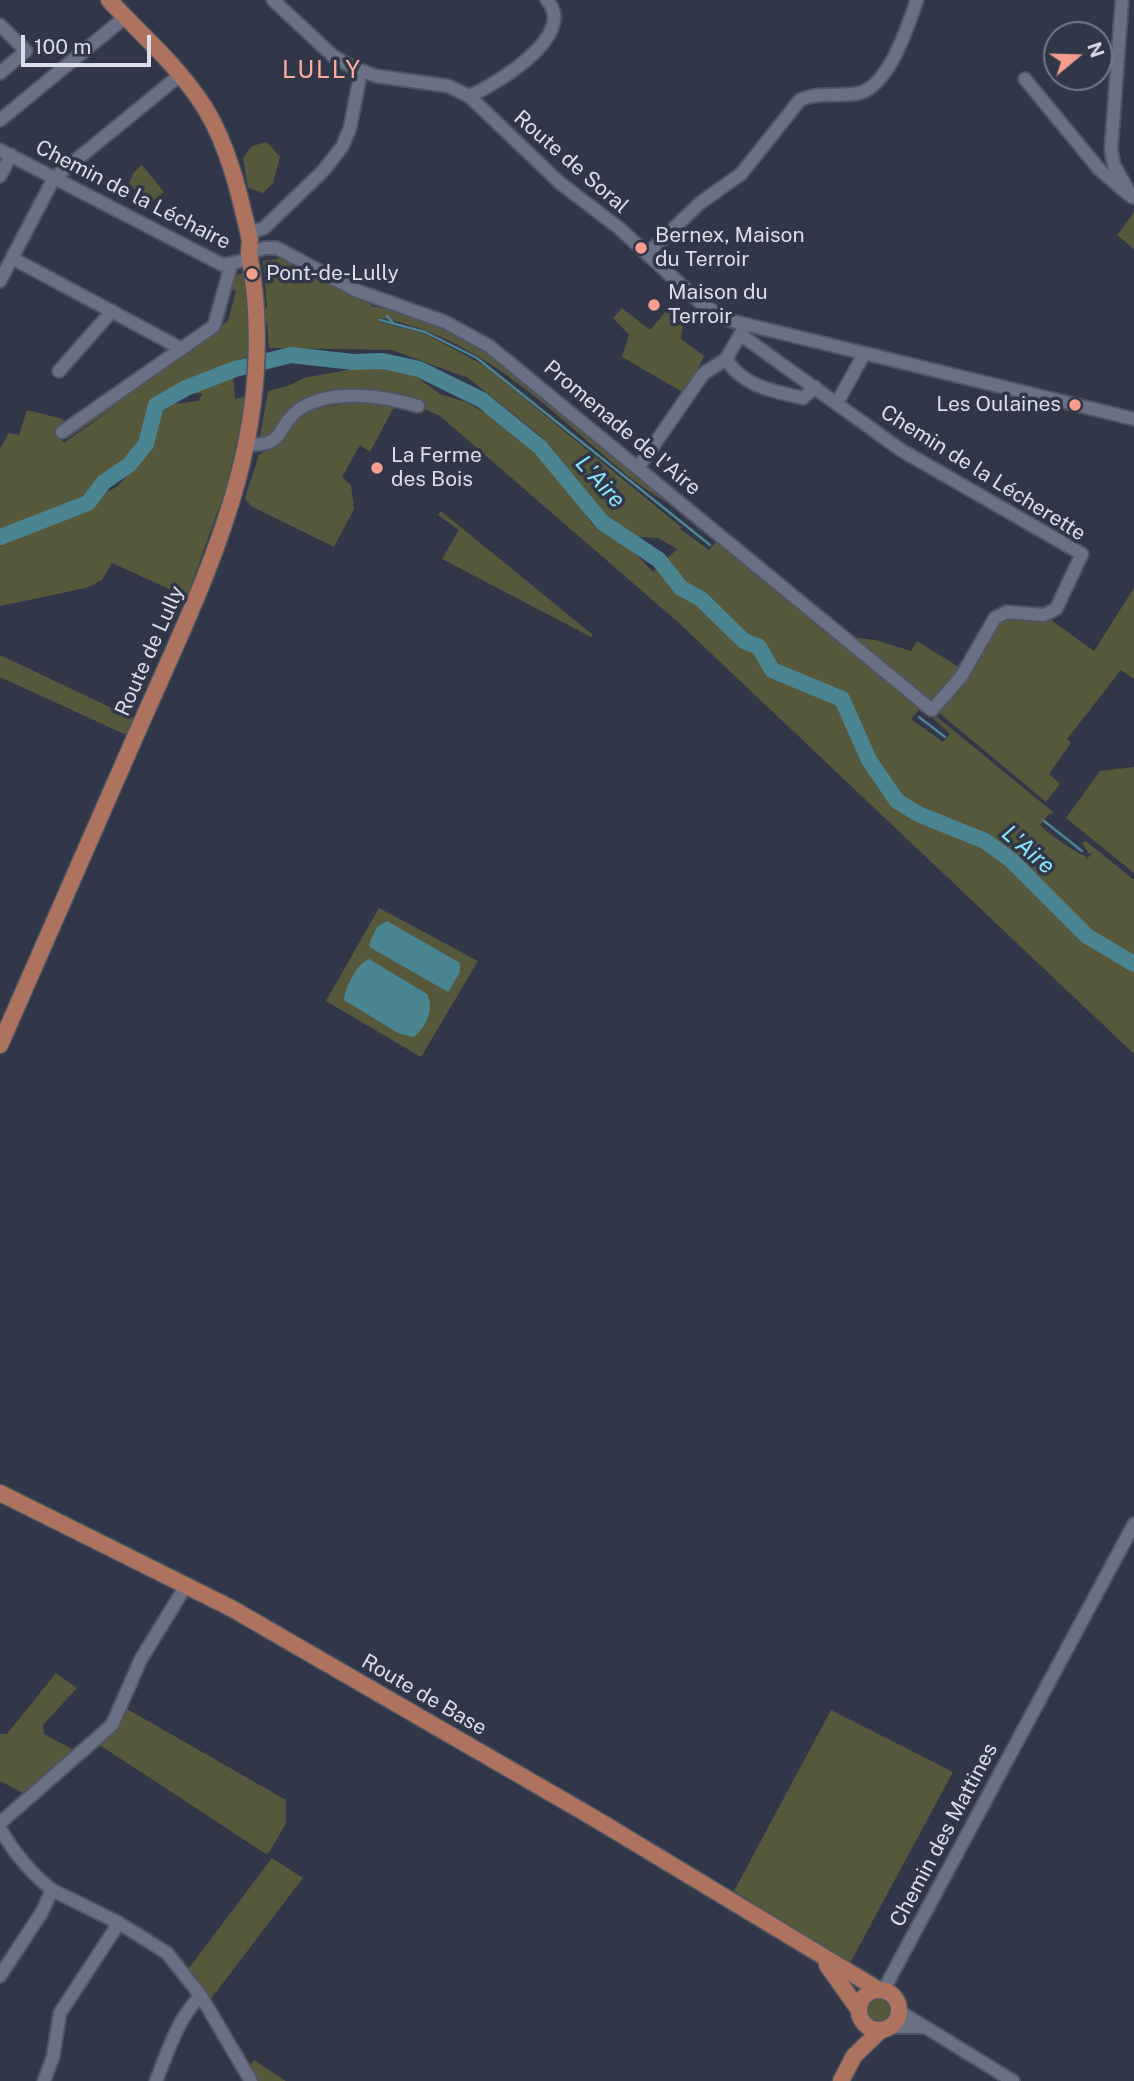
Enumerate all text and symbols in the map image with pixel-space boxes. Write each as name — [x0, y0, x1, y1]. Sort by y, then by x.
scale bar — [24, 21, 154, 65]
north arrow — [1043, 21, 1113, 91]
text: 100 m — [34, 34, 91, 59]
text: N — [1083, 39, 1109, 60]
district label: LULLY — [283, 57, 361, 85]
street label: Route de Soral — [508, 105, 634, 219]
street label: Chemin de la Léchaire — [31, 135, 235, 255]
place label: Bernex, Maison du Terroir — [655, 223, 805, 273]
marker: Bernex, Maison du Terroir — [633, 240, 649, 256]
place label: Pont-de-Lully — [266, 261, 399, 287]
marker: Pont-de-Lully — [244, 266, 260, 282]
place label: Maison du Terroir — [668, 280, 768, 330]
marker: Maison du Terroir — [646, 297, 662, 313]
street label: Promenade de l'Aire — [538, 355, 706, 501]
place label: Les Oulaines — [936, 392, 1061, 418]
marker: Les Oulaines — [1067, 397, 1083, 413]
street label: Chemin de la Lécherette — [876, 400, 1090, 546]
place label: La Ferme des Bois — [391, 443, 482, 493]
water label: L'Aire — [569, 450, 631, 514]
marker: La Ferme des Bois — [369, 460, 385, 476]
street label: Route de Lully — [110, 582, 190, 720]
water label: L'Aire — [996, 820, 1060, 880]
street label: Route de Base — [357, 1649, 491, 1741]
street label: Chemin des Mattines — [885, 1739, 1003, 1931]

